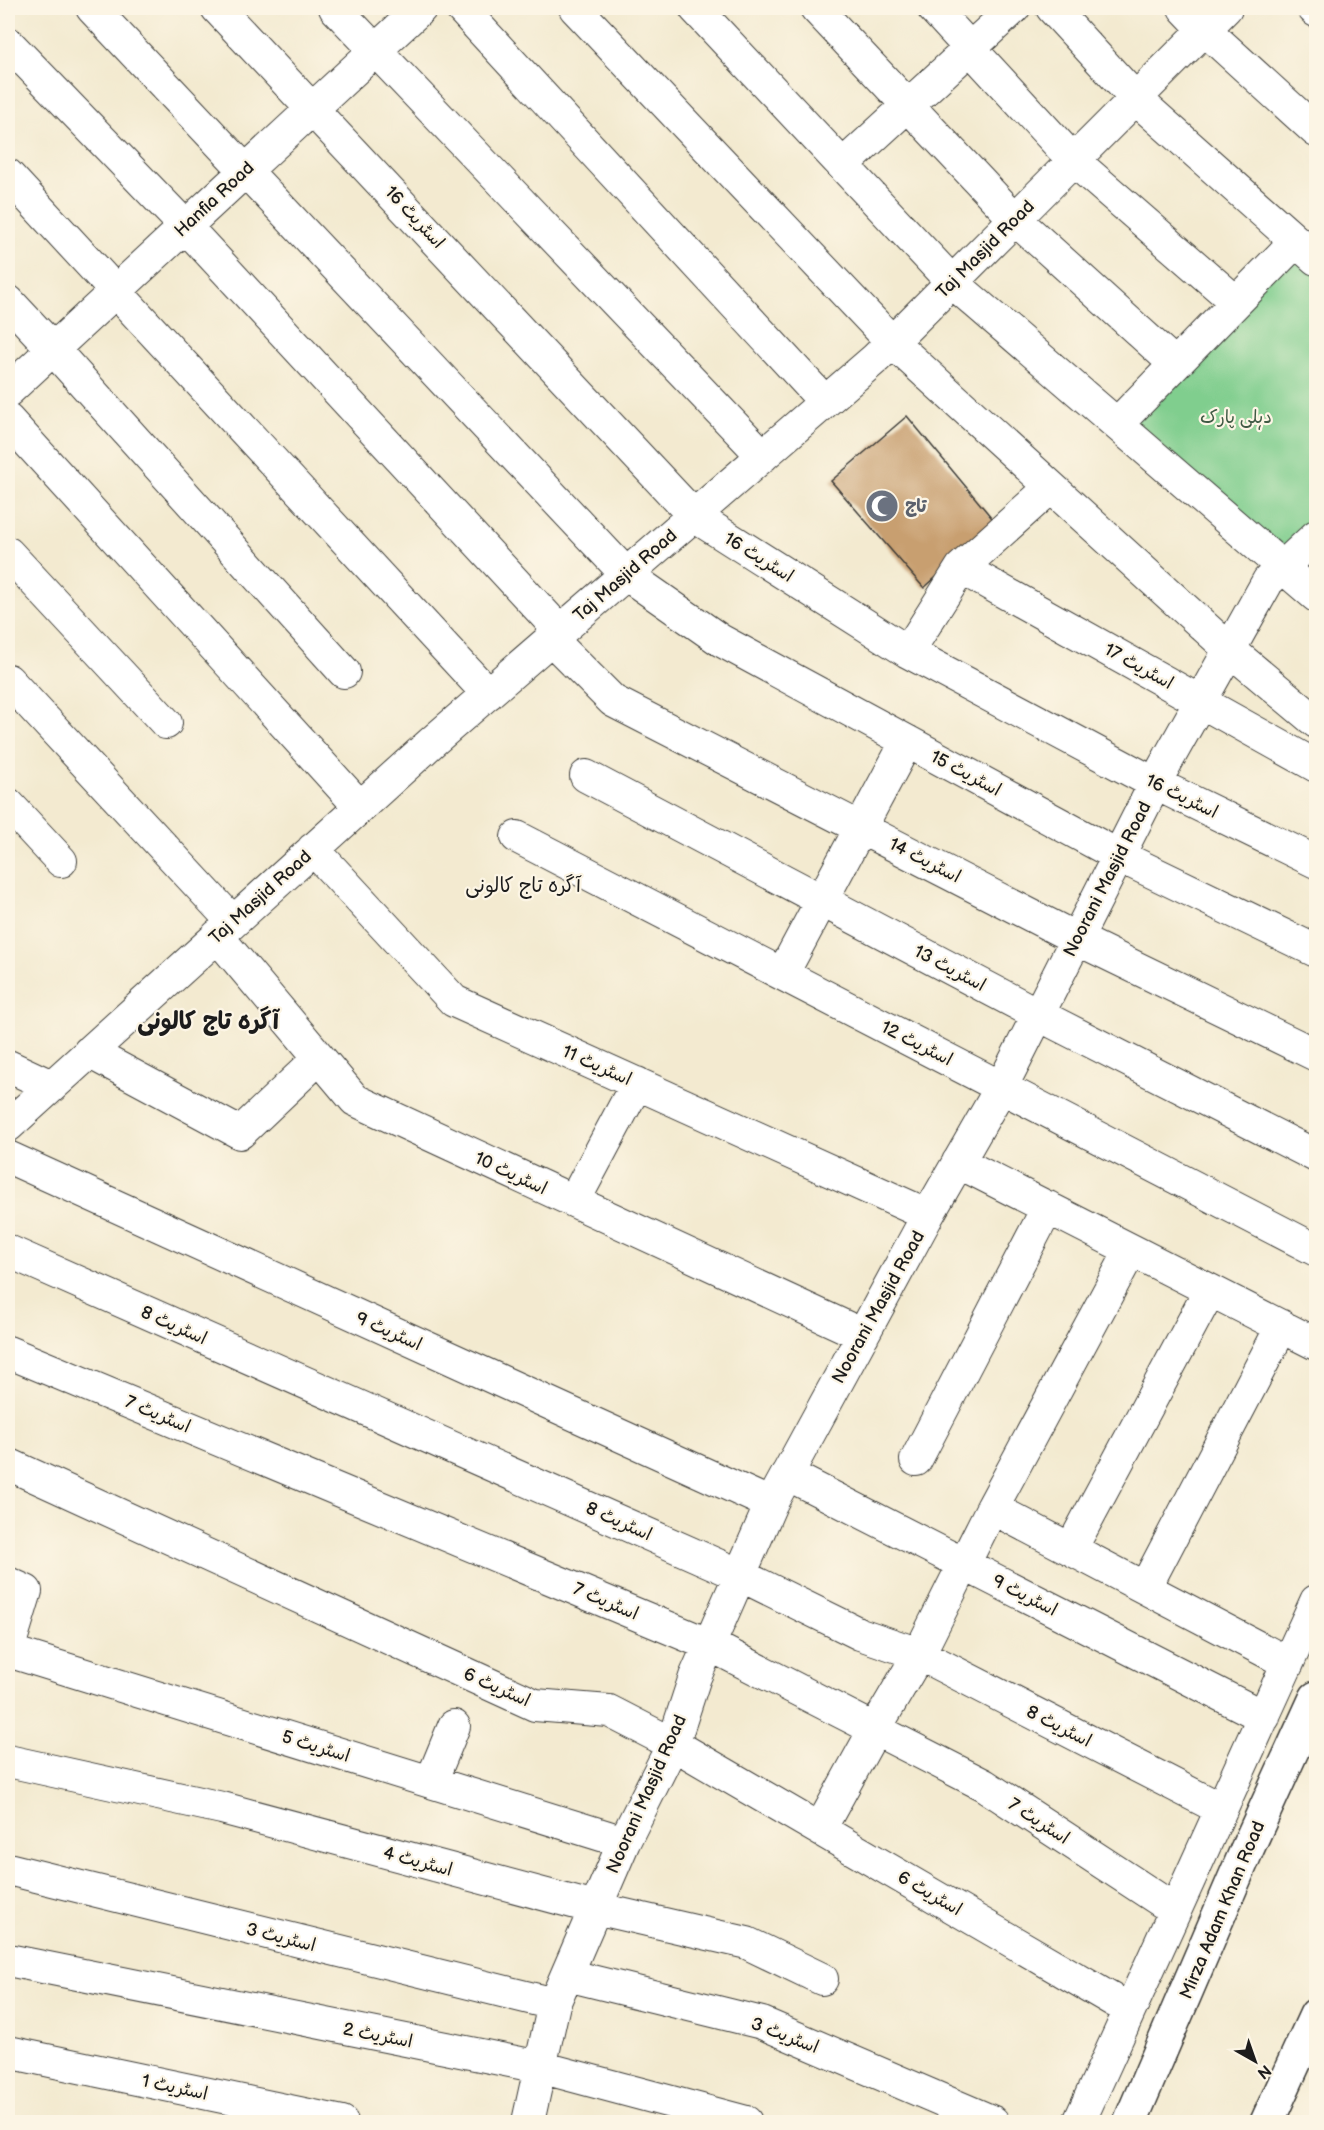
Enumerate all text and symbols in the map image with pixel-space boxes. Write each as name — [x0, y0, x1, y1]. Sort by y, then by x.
street label: Hanfia Road — [170, 157, 258, 241]
street label: اسٹریٹ 16 — [380, 182, 449, 253]
street label: Taj Masjid Road — [932, 196, 1039, 303]
park label: دہلی پارک — [1200, 407, 1272, 430]
mosque icon: تاج — [864, 488, 900, 524]
place label: تاج — [905, 496, 927, 517]
street label: Taj Masjid Road — [569, 525, 681, 626]
street label: اسٹریٹ 16 — [720, 528, 797, 587]
street label: اسٹریٹ 17 — [1101, 639, 1177, 694]
street label: اسٹریٹ 15 — [927, 746, 1005, 801]
street label: اسٹریٹ 16 — [1142, 770, 1221, 823]
street label: Noorani Masjid Road — [1059, 798, 1156, 960]
street label: اسٹریٹ 14 — [885, 833, 964, 887]
street label: Taj Masjid Road — [205, 846, 316, 949]
district label: آگرہ تاج کالونی — [465, 874, 582, 899]
street label: اسٹریٹ 13 — [910, 941, 989, 996]
district label: آگرہ تاج کالونی — [137, 1006, 281, 1037]
street label: اسٹریٹ 12 — [878, 1017, 956, 1070]
street label: اسٹریٹ 11 — [559, 1041, 635, 1090]
street label: اسٹریٹ 10 — [471, 1148, 550, 1199]
street label: Noorani Masjid Road — [828, 1227, 929, 1387]
street label: اسٹریٹ 8 — [137, 1302, 210, 1349]
street label: اسٹریٹ 9 — [352, 1308, 425, 1355]
street label: اسٹریٹ 7 — [122, 1391, 193, 1438]
street label: اسٹریٹ 8 — [582, 1498, 655, 1545]
street label: اسٹریٹ 9 — [989, 1570, 1061, 1621]
street label: اسٹریٹ 7 — [570, 1578, 641, 1625]
street label: اسٹریٹ 6 — [460, 1663, 533, 1711]
street label: اسٹریٹ 8 — [1023, 1701, 1095, 1752]
street label: Noorani Masjid Road — [602, 1712, 691, 1877]
street label: اسٹریٹ 5 — [279, 1726, 352, 1767]
street label: اسٹریٹ 7 — [1004, 1794, 1073, 1849]
street label: Mirza Adam Khan Road — [1175, 1818, 1269, 2002]
street label: اسٹریٹ 4 — [381, 1842, 455, 1881]
street label: اسٹریٹ 6 — [894, 1867, 966, 1920]
street label: اسٹریٹ 3 — [244, 1919, 318, 1956]
street label: اسٹریٹ 3 — [748, 2013, 822, 2058]
street label: اسٹریٹ 2 — [341, 2018, 414, 2053]
north arrow — [1225, 2031, 1285, 2091]
text: N — [1253, 2060, 1274, 2082]
street label: اسٹریٹ 1 — [140, 2070, 210, 2105]

